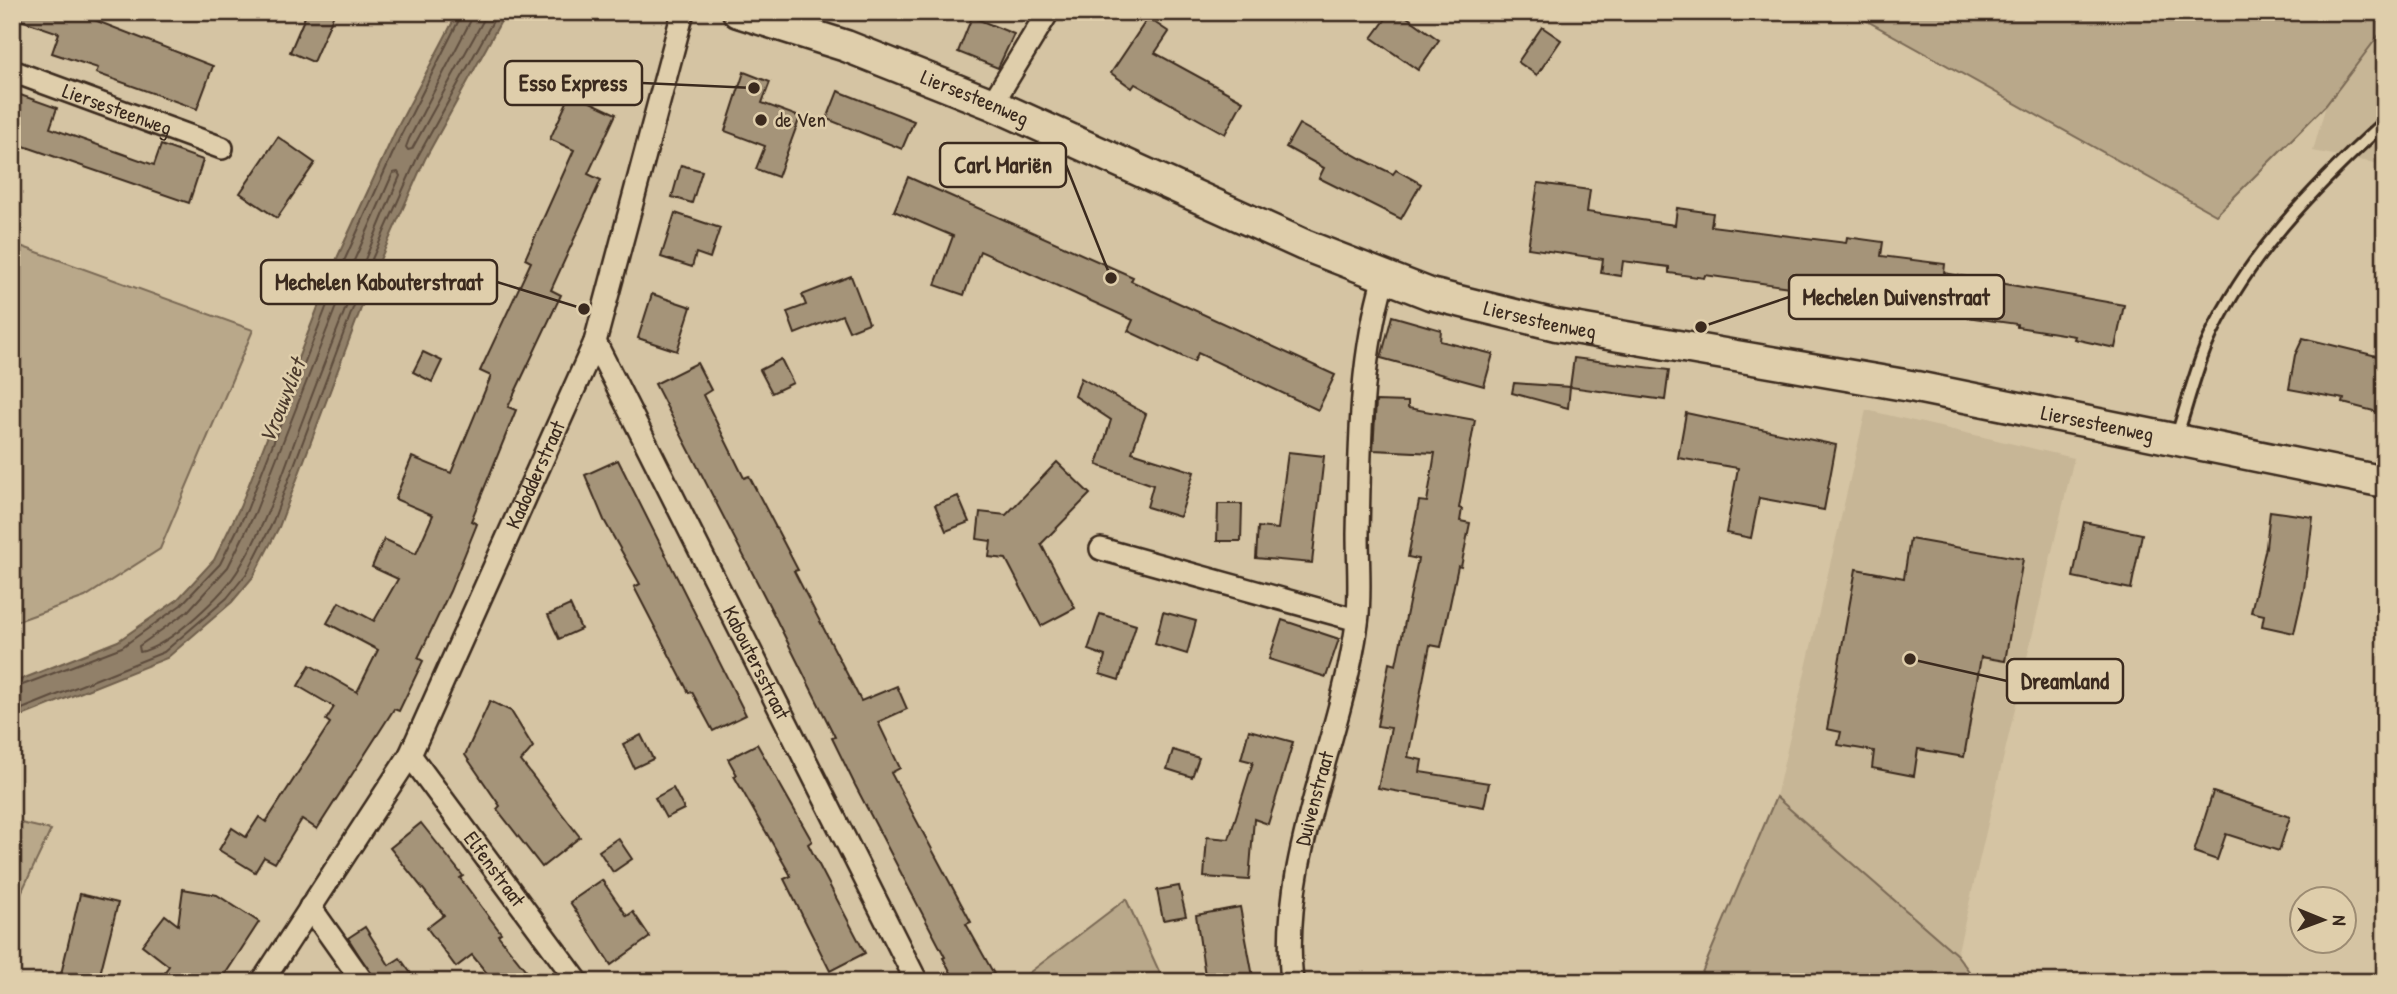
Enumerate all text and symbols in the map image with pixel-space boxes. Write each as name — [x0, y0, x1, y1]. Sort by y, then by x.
callout: Esso Express — [505, 61, 642, 105]
street label: Liersesteenweg — [917, 62, 1034, 133]
text: Esso Express — [519, 67, 627, 99]
street label: Liersesteenweg — [59, 76, 176, 142]
place label: de Ven — [775, 105, 826, 134]
marker: de Ven — [753, 112, 769, 128]
callout: Carl Mariën — [940, 143, 1066, 187]
text: Carl Mariën — [954, 149, 1052, 180]
callout: Mechelen Kabouterstraat — [261, 260, 497, 304]
text: Mechelen Kabouterstraat — [275, 266, 484, 297]
callout: Mechelen Duivenstraat — [1789, 275, 2004, 319]
text: Mechelen Duivenstraat — [1802, 281, 1991, 312]
street label: Liersesteenweg — [1481, 293, 1599, 346]
water label: Vrouwvliet — [251, 351, 314, 448]
street label: Liersesteenweg — [2039, 398, 2156, 449]
street label: Kadodderstraat — [498, 415, 572, 533]
street label: Kaboutersstraat — [716, 601, 798, 725]
callout: Dreamland — [2007, 659, 2123, 703]
text: Dreamland — [2021, 665, 2109, 696]
street label: Duivenstraat — [1288, 747, 1341, 848]
street label: Elfenstraat — [457, 825, 533, 913]
north arrow — [2288, 886, 2358, 956]
text: N — [2327, 915, 2353, 926]

